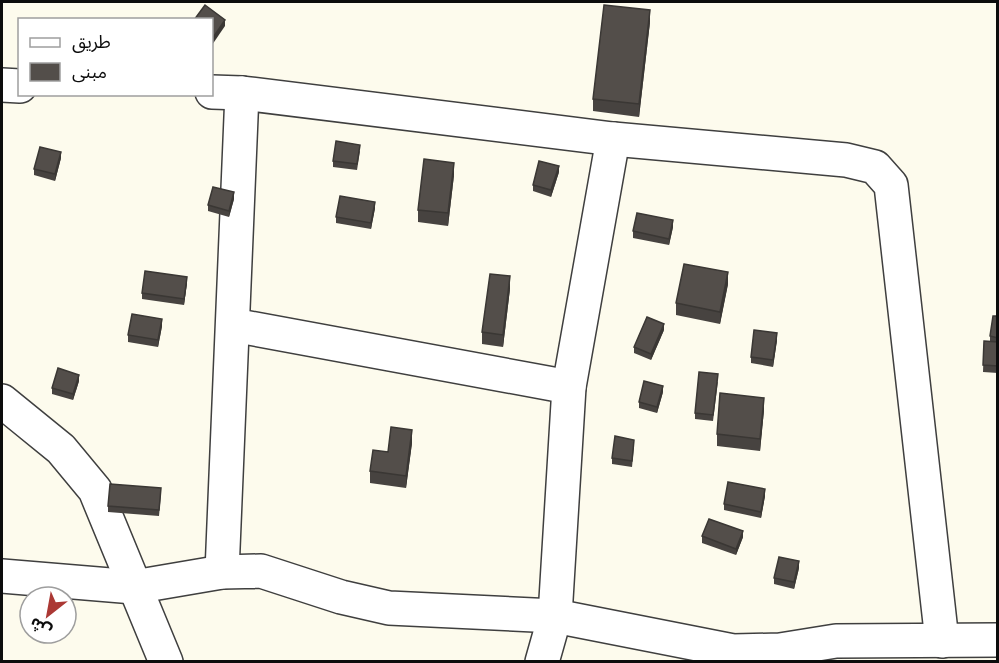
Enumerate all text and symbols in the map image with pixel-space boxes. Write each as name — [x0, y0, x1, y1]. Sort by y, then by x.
legend — [18, 18, 213, 96]
text: طريق — [72, 29, 111, 54]
text: مبنى — [72, 59, 107, 84]
north arrow — [18, 585, 78, 645]
text: ش — [25, 613, 55, 643]

